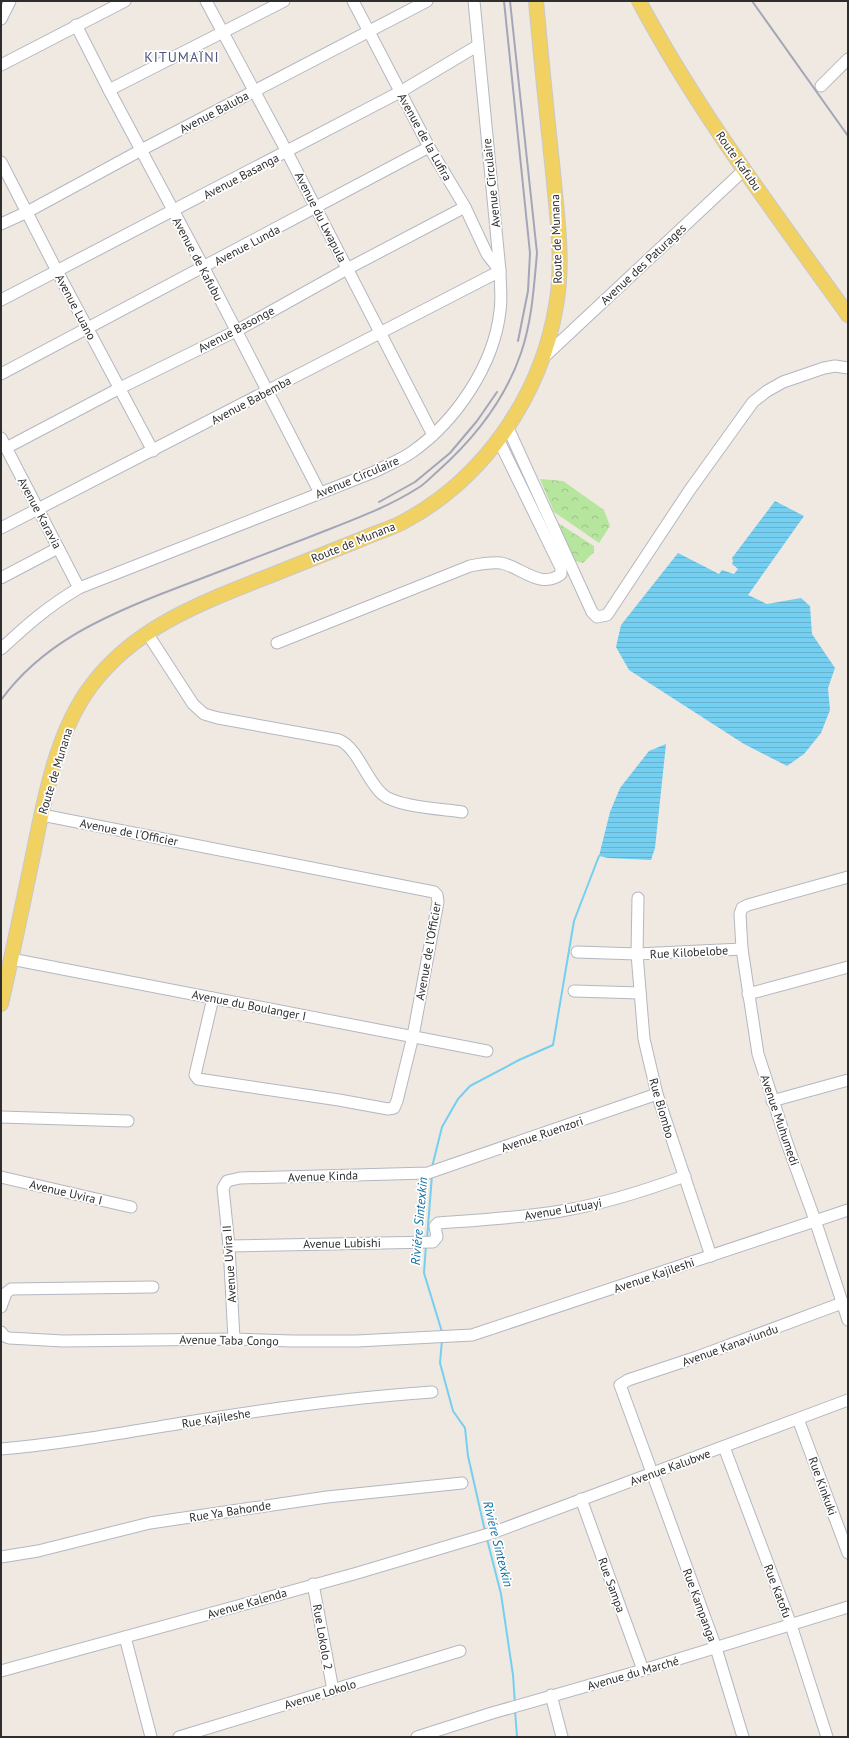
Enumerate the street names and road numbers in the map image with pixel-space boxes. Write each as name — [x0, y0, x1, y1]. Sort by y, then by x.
street label: Avenue Baluba — [177, 88, 251, 136]
street label: Avenue de la Lufira — [395, 90, 455, 184]
street label: Route Kafubu — [713, 128, 765, 194]
street label: Avenue Circulaire — [479, 138, 503, 228]
street label: Avenue Basanga — [201, 150, 281, 202]
street label: Avenue du Lwapula — [292, 169, 350, 265]
street label: Route de Munana — [547, 194, 565, 284]
street label: Avenue de Kafubu — [170, 215, 226, 303]
street label: Avenue des Paturages — [597, 220, 689, 308]
street label: Avenue Lunda — [212, 221, 282, 269]
street label: Avenue Luano — [52, 272, 100, 342]
street label: Avenue Basonge — [195, 303, 277, 355]
street label: Avenue Babemba — [208, 373, 294, 427]
street label: Avenue Circulaire — [313, 453, 401, 501]
street label: Avenue Karavia — [15, 475, 65, 551]
street label: Route de Munana — [309, 518, 397, 566]
street label: Route de Munana — [35, 726, 75, 816]
street label: Avenue de l'Officier — [79, 815, 179, 849]
street label: Avenue de l'Officier — [412, 901, 444, 1001]
street label: Rue Kilobelobe — [649, 942, 729, 962]
street label: Avenue du Boulanger I — [191, 987, 307, 1023]
street label: Avenue Muhumedi — [757, 1073, 803, 1167]
street label: Rue Biombo — [646, 1076, 678, 1140]
street label: Avenue Ruenzori — [499, 1113, 585, 1155]
street label: Avenue Kinda — [288, 1167, 358, 1185]
street label: Avenue Uvira I — [28, 1176, 104, 1208]
street label: Avenue Lutuayi — [523, 1195, 603, 1223]
street label: Avenue Uvira II — [219, 1225, 239, 1303]
street label: Avenue Lubishi — [303, 1235, 381, 1251]
street label: Avenue Kajileshi — [612, 1254, 696, 1296]
street label: Avenue Kanaviundu — [680, 1321, 780, 1369]
street label: Avenue Taba Congo — [179, 1332, 279, 1348]
street label: Rue Kajileshe — [181, 1405, 251, 1431]
street label: Avenue Kalubwe — [628, 1445, 712, 1489]
street label: Rue Kinkuki — [806, 1455, 840, 1517]
street label: Rue Ya Bahonde — [188, 1497, 272, 1525]
street label: Rue Sampa — [595, 1556, 629, 1615]
street label: Rue Katofu — [761, 1562, 795, 1620]
street label: Rue Kampanga — [680, 1566, 720, 1644]
street label: Avenue Kalenda — [205, 1584, 289, 1622]
street label: Rue Lokolo 2 — [310, 1603, 336, 1671]
street label: Avenue du Marché — [586, 1653, 680, 1693]
street label: Avenue Lokolo — [282, 1676, 358, 1712]

